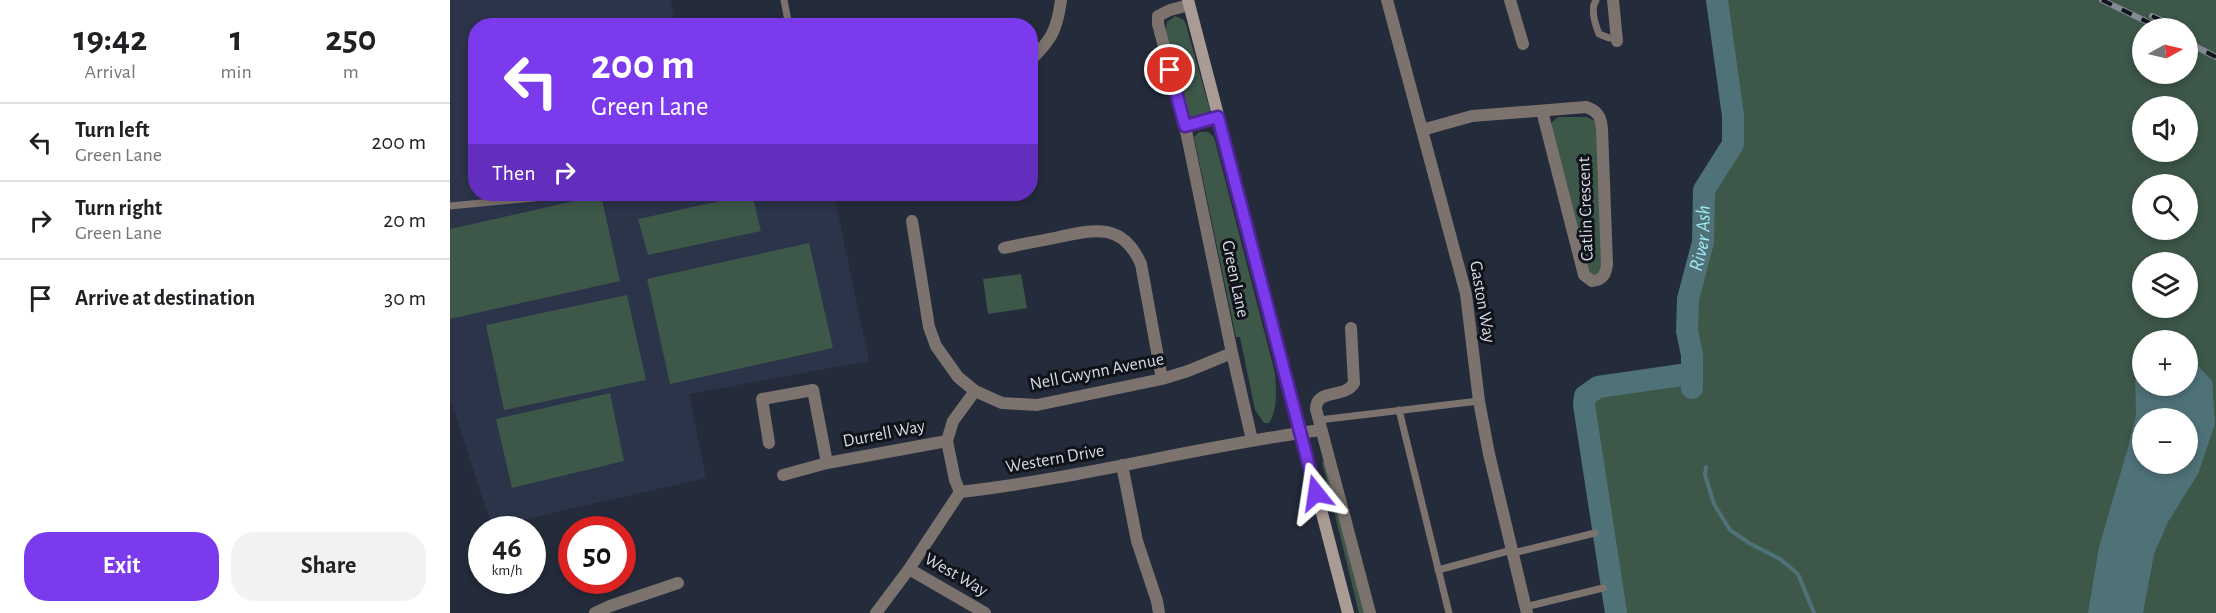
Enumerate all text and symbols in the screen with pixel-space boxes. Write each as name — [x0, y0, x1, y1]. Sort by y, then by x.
north arrow — [2132, 18, 2198, 84]
map controls — [2132, 18, 2198, 474]
text: 19:42 — [73, 21, 147, 57]
text: 1 — [230, 21, 243, 57]
text: 250 — [325, 21, 377, 57]
icon: left — [492, 42, 570, 120]
text: 200 m — [591, 44, 695, 86]
pin — [1144, 44, 1195, 95]
icon: arrive — [1153, 53, 1186, 86]
text: Arrival — [85, 62, 136, 82]
text: min — [221, 62, 252, 82]
text: m — [343, 62, 359, 82]
text: Green Lane — [591, 93, 708, 120]
button: sound — [2132, 96, 2198, 162]
text: Turn left — [75, 119, 149, 141]
icon: left — [24, 126, 57, 159]
text: 200 m — [372, 131, 426, 153]
text: Green Lane — [75, 145, 162, 165]
icon: right — [548, 156, 581, 189]
street label: Catlin Crescent — [1575, 156, 1597, 262]
text: Then — [492, 162, 536, 184]
button: search — [2132, 174, 2198, 240]
text: Turn right — [75, 197, 162, 219]
icon: right — [24, 204, 57, 237]
water label: River Ash — [1686, 205, 1714, 273]
text: 20 m — [383, 209, 426, 231]
text: Green Lane — [75, 223, 162, 243]
street label: Green Lane — [1218, 239, 1252, 319]
button: layers — [2132, 252, 2198, 318]
street label: Gaston Way — [1466, 260, 1498, 345]
icon: arrive — [24, 282, 57, 315]
text: Arrive at destination — [75, 287, 255, 309]
text: 30 m — [384, 287, 426, 309]
button: + — [2132, 330, 2198, 396]
street label: Nell Gwynn Avenue — [1028, 350, 1166, 394]
button: − — [2132, 408, 2198, 474]
street label: Durrell Way — [841, 417, 927, 451]
street label: Western Drive — [1004, 441, 1106, 477]
position arrow — [1284, 461, 1348, 525]
speed limit sign: 50 — [558, 516, 636, 594]
button: Exit — [24, 532, 219, 601]
button: Share — [231, 532, 426, 601]
text: 46 — [492, 533, 522, 563]
street label: West Way — [921, 550, 991, 600]
text: km/h — [492, 563, 522, 578]

